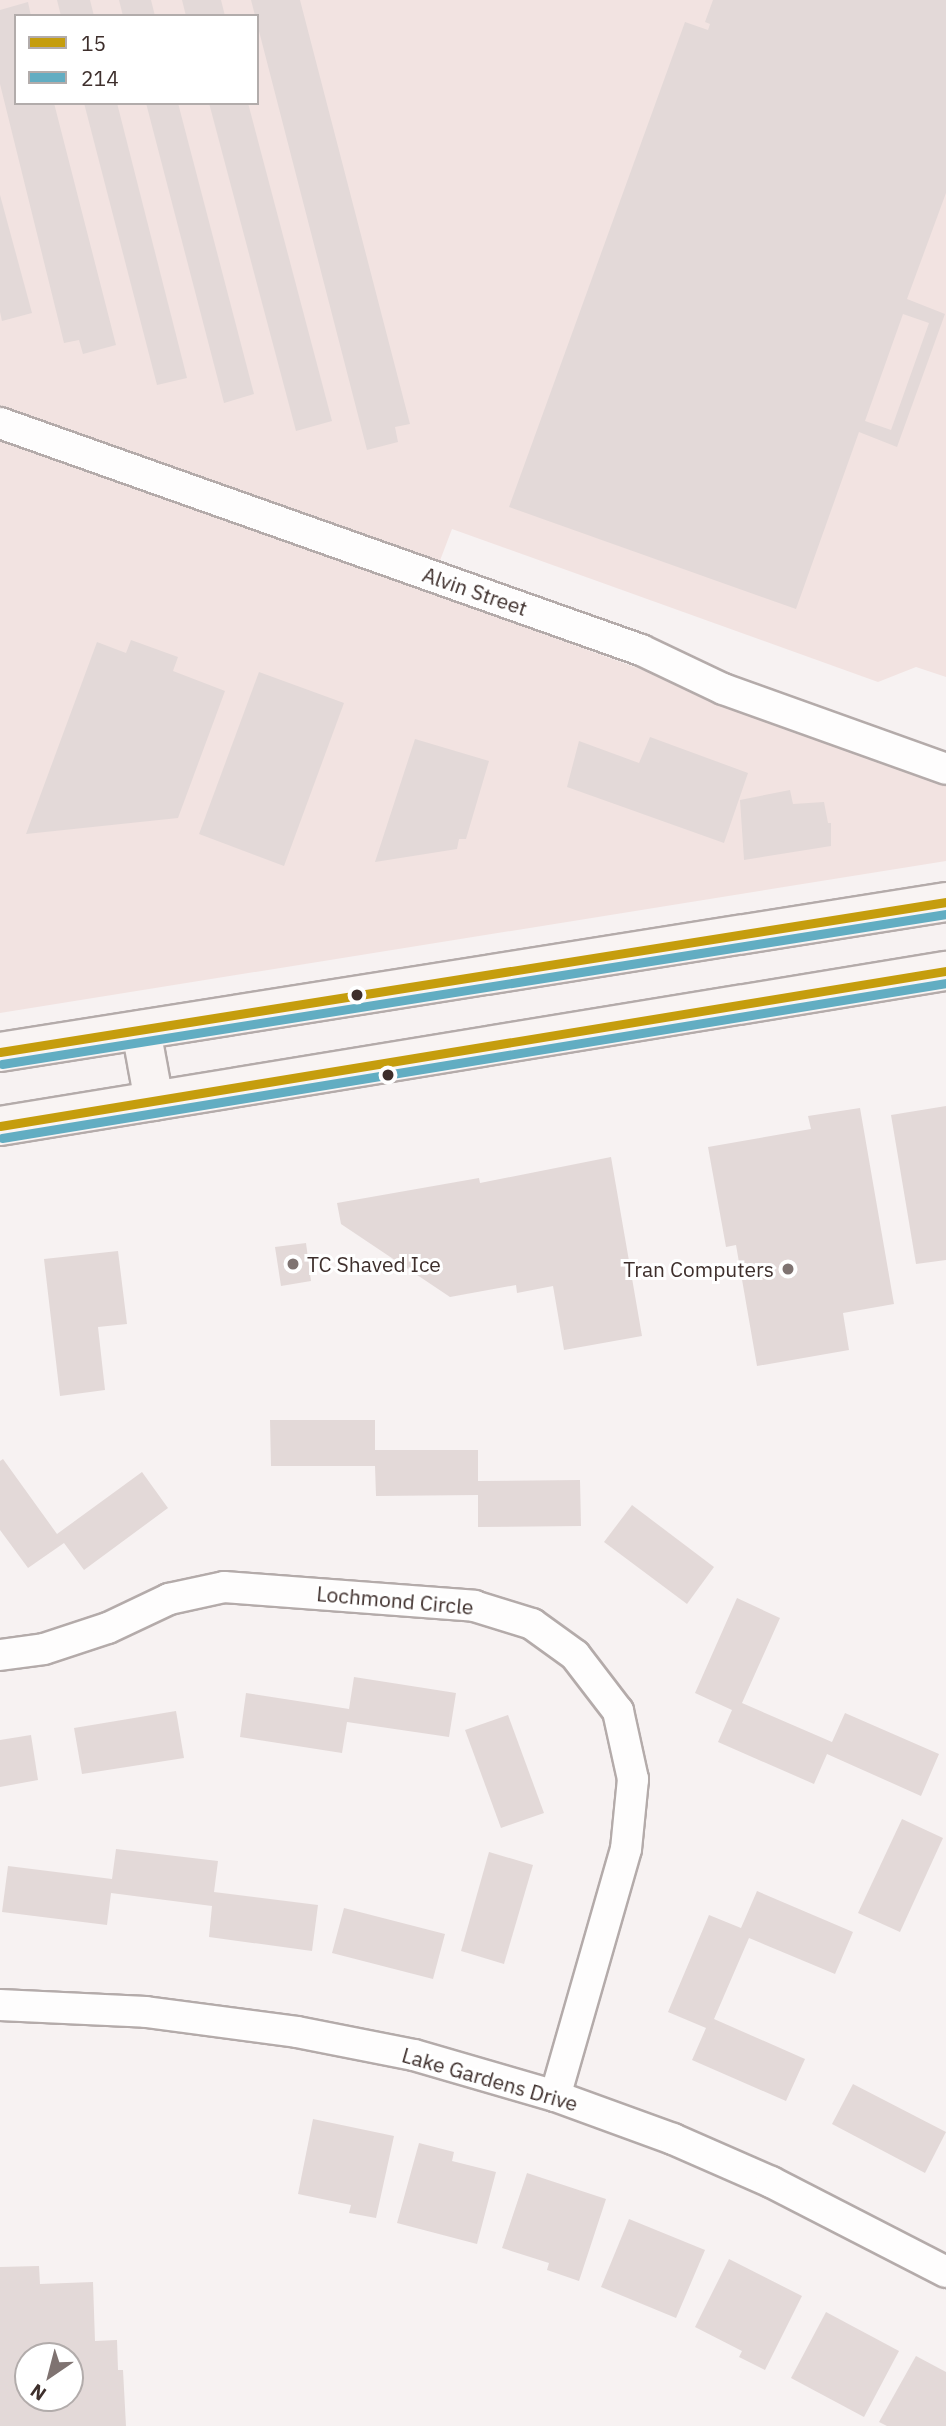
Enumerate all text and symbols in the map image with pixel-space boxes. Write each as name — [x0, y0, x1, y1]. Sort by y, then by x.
legend — [14, 14, 259, 105]
text: 15 — [81, 29, 106, 57]
text: 214 — [81, 64, 119, 92]
street label: Alvin Street — [419, 561, 531, 621]
unlabelled marker — [350, 988, 364, 1002]
unlabelled marker — [381, 1068, 395, 1082]
place label: TC Shaved Ice — [307, 1251, 441, 1277]
marker: TC Shaved Ice — [285, 1256, 301, 1272]
place label: Tran Computers — [623, 1256, 774, 1282]
marker: Tran Computers — [780, 1261, 796, 1277]
street label: Lochmond Circle — [315, 1581, 475, 1619]
street label: Lake Gardens Drive — [399, 2042, 581, 2116]
north arrow — [14, 2342, 84, 2412]
text: N — [26, 2379, 51, 2406]

